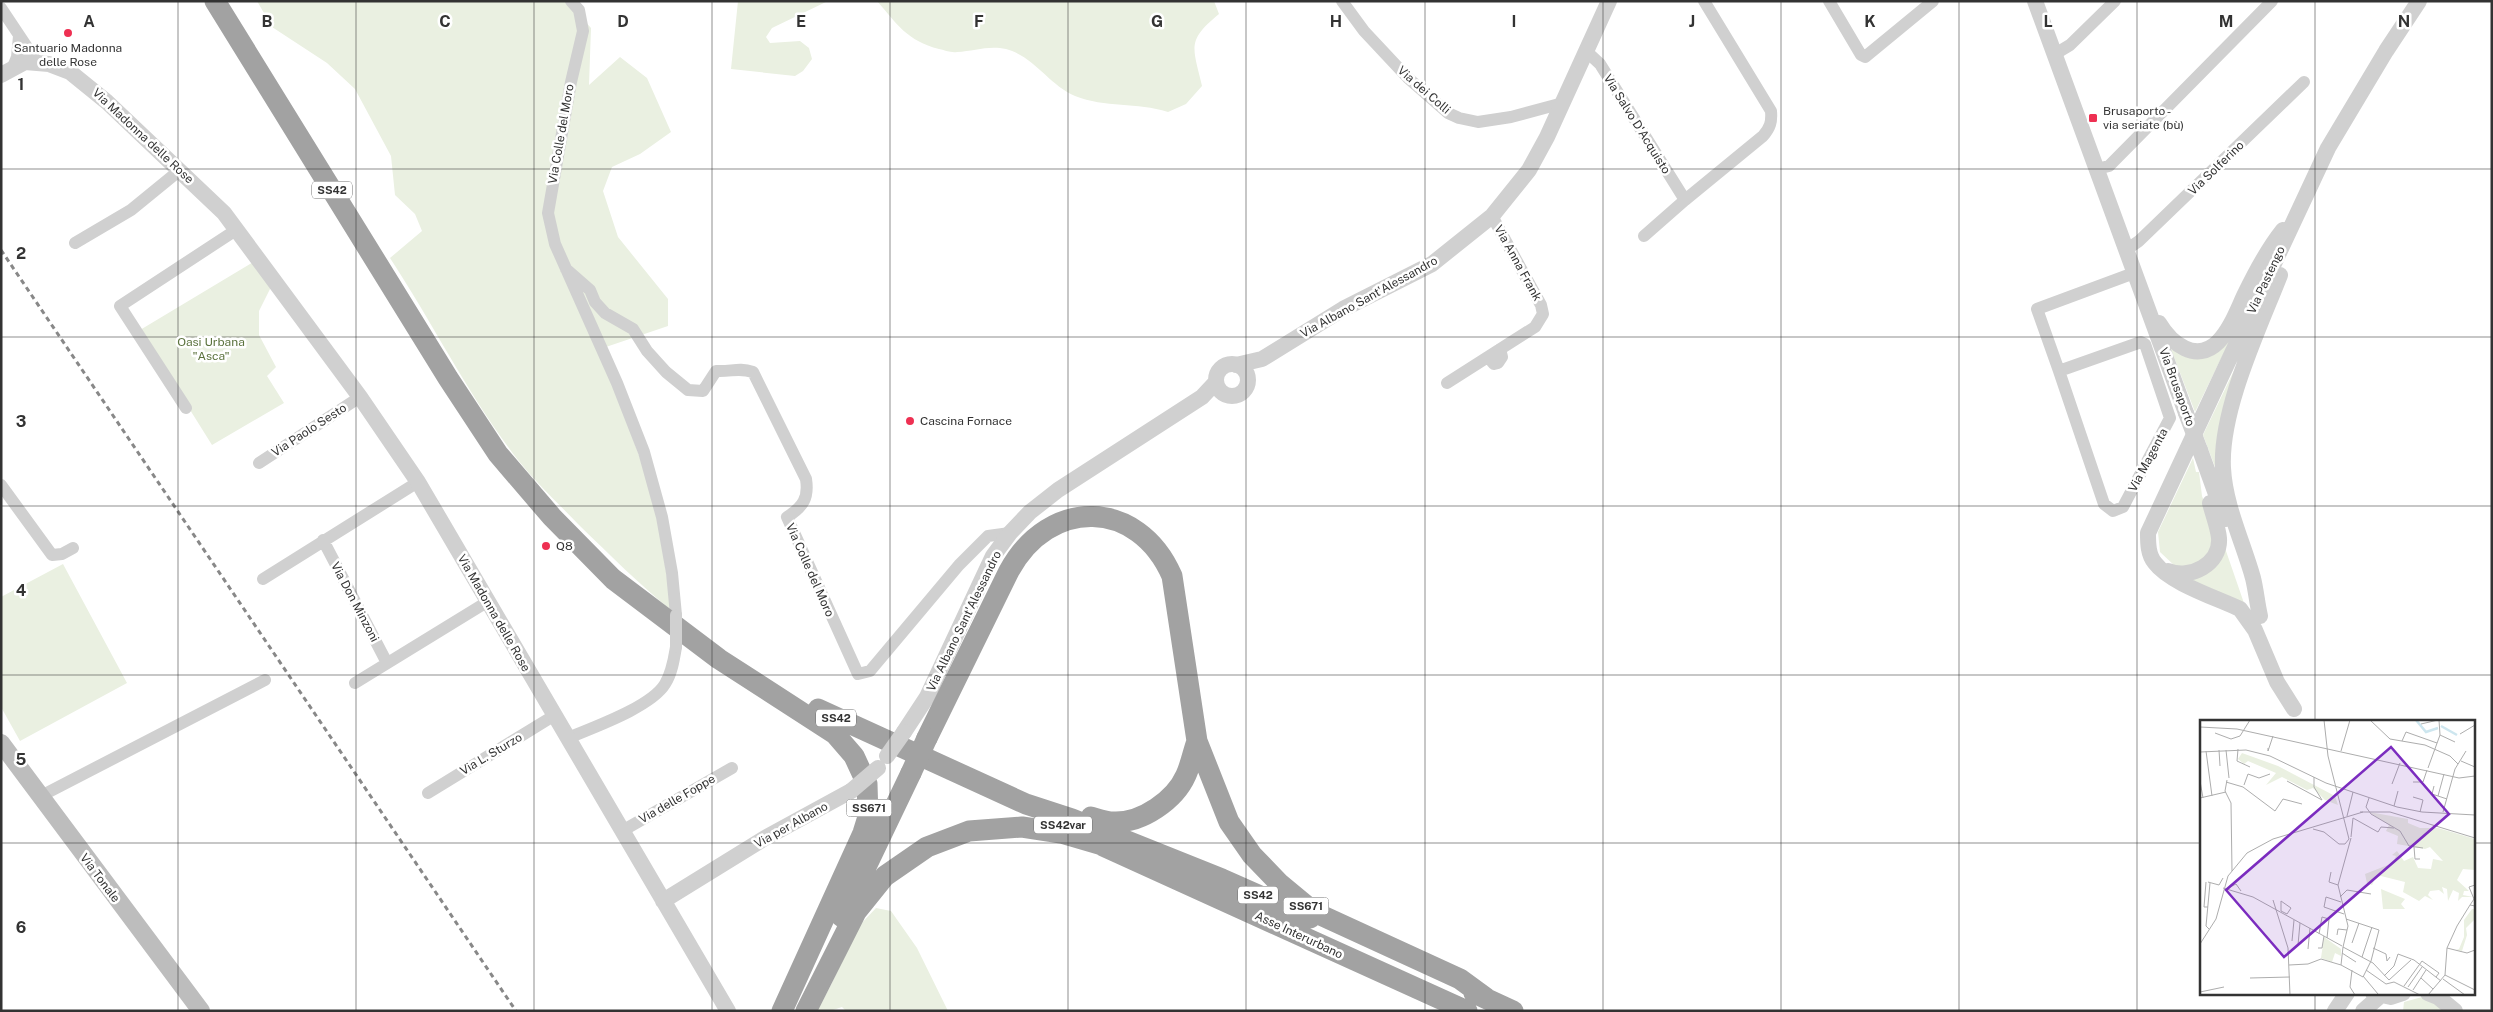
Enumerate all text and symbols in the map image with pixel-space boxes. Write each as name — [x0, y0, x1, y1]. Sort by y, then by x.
text: A — [83, 12, 95, 31]
text: B — [262, 12, 273, 31]
text: C — [439, 12, 451, 31]
text: D — [617, 12, 629, 31]
text: E — [796, 12, 806, 31]
text: F — [974, 12, 984, 31]
text: G — [1151, 12, 1163, 31]
text: H — [1330, 12, 1342, 31]
text: I — [1512, 12, 1516, 31]
text: J — [1689, 12, 1695, 31]
text: K — [1864, 12, 1876, 31]
text: L — [2043, 12, 2053, 31]
text: M — [2219, 12, 2233, 31]
text: N — [2398, 12, 2410, 31]
marker: Santuario Madonna delle Rose — [62, 27, 74, 39]
place label: Santuario Madonna delle Rose — [14, 41, 122, 69]
street label: Via dei Colli — [1395, 63, 1453, 117]
street label: Via Salvo D'Acquisto — [1601, 72, 1673, 177]
text: 1 — [18, 75, 24, 94]
street label: Via Colle del Moro — [545, 83, 577, 185]
street label: Via Madonna delle Rose — [90, 86, 197, 187]
place label: Brusaporto - via seriate (bù) — [2103, 104, 2184, 132]
marker: Brusaporto - via seriate (bù) — [2087, 112, 2099, 124]
street label: Via Solferino — [2185, 138, 2247, 198]
road number: SS42 — [312, 182, 352, 198]
street label: Via Anna Frank — [1491, 223, 1545, 304]
text: 2 — [16, 244, 26, 263]
street label: Via Pastengo — [2244, 244, 2288, 316]
street label: Via Albano Sant'Alessandro — [1298, 253, 1440, 341]
park label: Oasi Urbana "Asca" — [177, 335, 245, 363]
street label: Via Brusaporto — [2156, 346, 2198, 428]
street label: Via Paolo Sesto — [269, 400, 349, 459]
text: 3 — [16, 412, 26, 431]
place label: Cascina Fornace — [920, 414, 1012, 428]
marker: Cascina Fornace — [904, 415, 916, 427]
street label: Via Magenta — [2125, 426, 2171, 494]
street label: Via Colle del Moro — [783, 521, 837, 619]
place label: Q8 — [556, 539, 573, 553]
marker: Q8 — [540, 540, 552, 552]
street label: Via Albano Sant'Alessandro — [924, 548, 1004, 694]
street label: Via Madonna delle Rose — [455, 552, 533, 674]
street label: Via Don Minzoni — [328, 560, 382, 644]
text: 4 — [16, 581, 27, 600]
road number: SS42 — [816, 710, 856, 726]
inset map — [2200, 720, 2476, 994]
street label: Via L. Sturzo — [457, 730, 525, 778]
text: 5 — [16, 750, 27, 769]
street label: Via delle Foppe — [636, 771, 718, 826]
street label: Via per Albano — [752, 799, 830, 851]
road number: SS671 — [846, 800, 892, 816]
road number: SS42var — [1034, 816, 1092, 834]
street label: Via Tonale — [77, 851, 123, 905]
road number: SS42 — [1238, 886, 1278, 904]
road number: SS671 — [1284, 898, 1328, 914]
street label: Asse Interurbano — [1253, 909, 1345, 962]
text: 6 — [16, 918, 26, 937]

